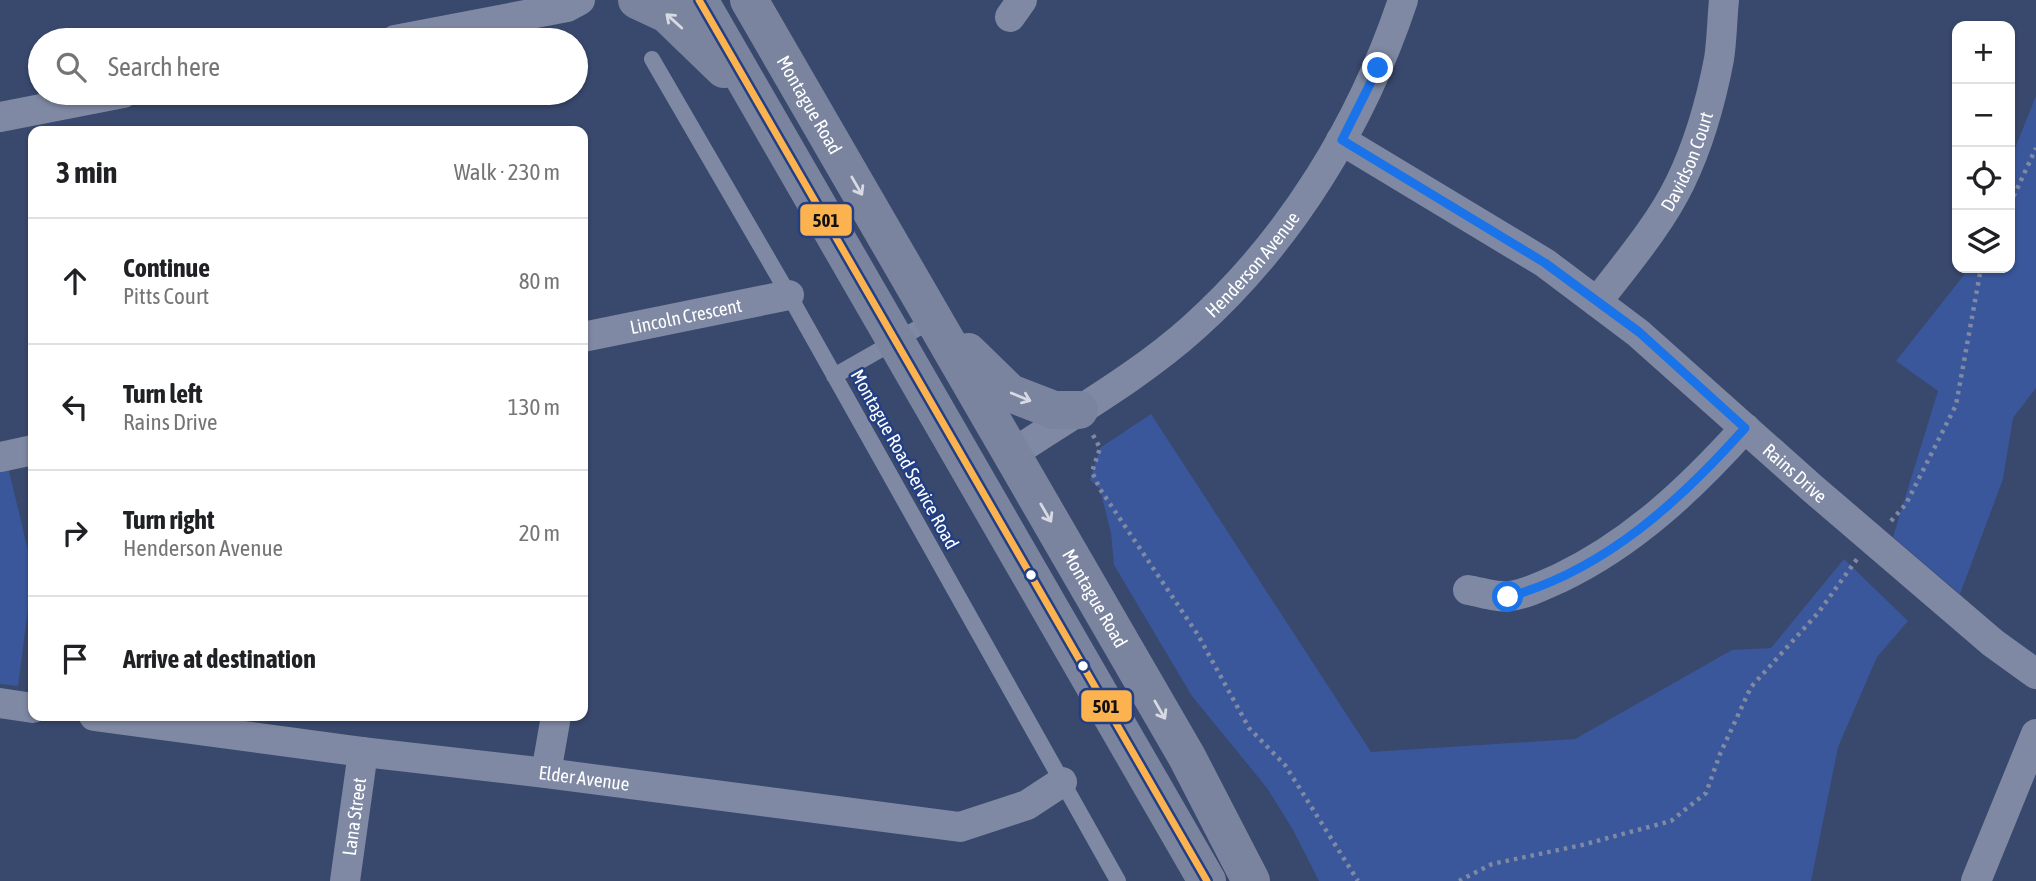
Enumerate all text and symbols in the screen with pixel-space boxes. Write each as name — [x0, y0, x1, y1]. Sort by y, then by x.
one-way arrow — [665, 13, 683, 29]
map controls — [1952, 21, 2015, 273]
button: + — [1952, 21, 2015, 84]
search box — [28, 28, 588, 105]
icon: search — [52, 48, 90, 86]
text: Search here — [108, 52, 220, 82]
street label: Montague Road — [772, 52, 847, 158]
route end — [1362, 52, 1393, 83]
button: − — [1952, 84, 2015, 147]
street label: Davidson Court — [1656, 109, 1717, 215]
button: locate — [1952, 147, 2015, 210]
text: 3 min — [56, 155, 117, 189]
text: Walk · 230 m — [454, 159, 560, 185]
one-way arrow — [850, 176, 864, 196]
line badge: 501 — [799, 203, 853, 237]
street label: Henderson Avenue — [1201, 207, 1304, 322]
text: 501 — [813, 209, 839, 231]
button: layers — [1952, 210, 2015, 273]
text: Continue — [123, 253, 210, 283]
icon: ahead — [56, 262, 94, 300]
text: 80 m — [519, 268, 560, 294]
text: Pitts Court — [123, 283, 209, 309]
street label: Lincoln Crescent — [628, 294, 744, 338]
street label: Montague Road Service Road — [847, 366, 963, 552]
text: Turn left — [123, 379, 203, 409]
icon: left — [56, 388, 94, 426]
one-way arrow — [1009, 391, 1031, 404]
text: 130 m — [508, 394, 560, 420]
text: Rains Drive — [123, 409, 218, 435]
street label: Rains Drive — [1759, 439, 1832, 507]
one-way arrow — [1040, 502, 1053, 523]
text: Turn right — [123, 505, 214, 535]
icon: right — [56, 514, 94, 552]
text: 20 m — [519, 520, 560, 546]
text: Henderson Avenue — [123, 535, 283, 561]
street label: Montague Road — [1058, 545, 1132, 651]
unlabelled marker — [1024, 568, 1038, 582]
route start — [1492, 581, 1523, 612]
icon: arrive — [56, 640, 94, 678]
text: Arrive at destination — [123, 644, 316, 674]
unlabelled marker — [1076, 659, 1090, 673]
line badge: 501 — [1080, 689, 1133, 723]
text: 501 — [1093, 695, 1119, 717]
one-way arrow — [1154, 699, 1167, 720]
street label: Elder Avenue — [537, 761, 631, 795]
street label: Lana Street — [338, 776, 370, 857]

